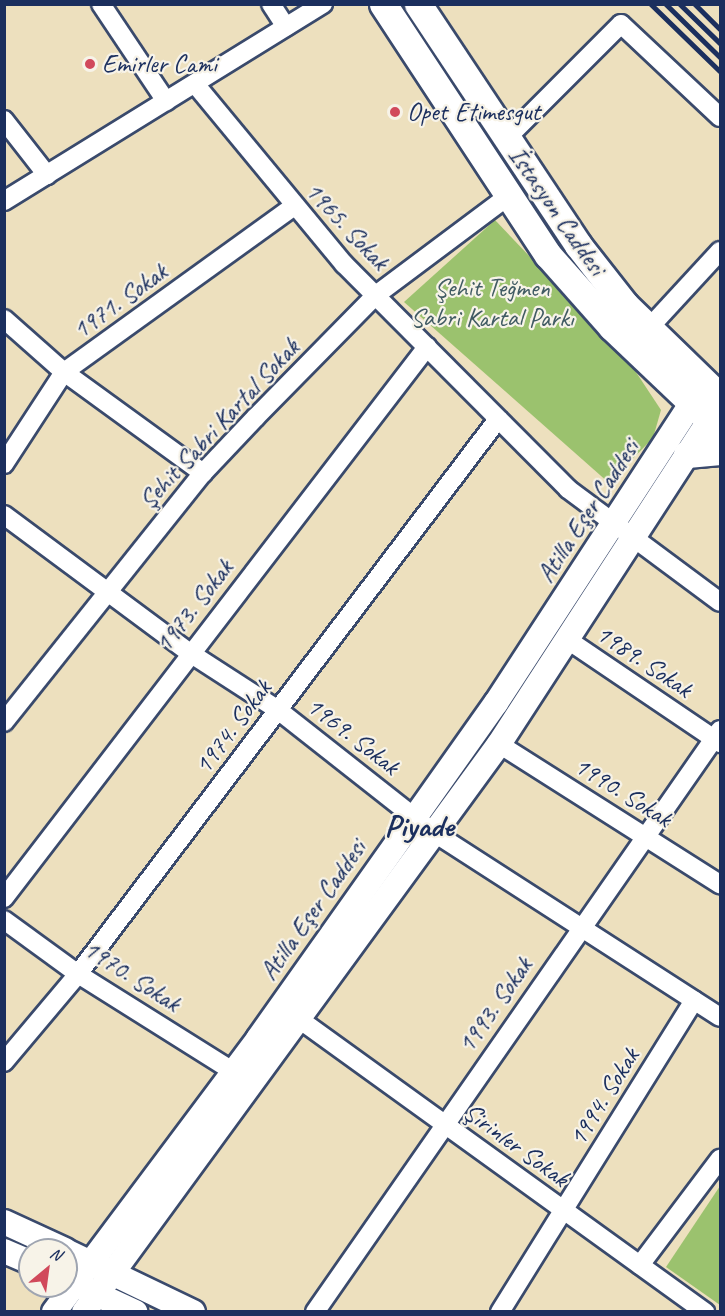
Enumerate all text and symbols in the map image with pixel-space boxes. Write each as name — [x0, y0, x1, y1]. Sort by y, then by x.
place label: Emirler Cami — [102, 48, 216, 80]
marker: Emirler Cami — [83, 57, 97, 71]
place label: Opet Etimesgut — [407, 96, 541, 128]
marker: Opet Etimesgut — [388, 105, 402, 119]
street label: İstasyon Caddesi — [501, 140, 613, 282]
street label: 1965. Sokak — [298, 175, 396, 277]
street label: 1971. Sokak — [67, 256, 173, 346]
park label: Şehit Teğmen Sabri Kartal Parkı — [410, 272, 574, 334]
street label: Şehit Sabri Kartal Sokak — [132, 332, 306, 516]
street label: Atilla Eşer Caddesi — [530, 433, 646, 589]
street label: 1973. Sokak — [148, 553, 240, 659]
street label: 1989. Sokak — [590, 618, 698, 704]
street label: 1974. Sokak — [188, 674, 278, 780]
street label: 1969. Sokak — [300, 690, 406, 782]
street label: 1990. Sokak — [568, 750, 678, 834]
district label: Piyade — [384, 807, 454, 845]
street label: Atilla Eşer Caddesi — [253, 833, 373, 987]
street label: 1970. Sokak — [78, 933, 186, 1019]
street label: 1993. Sokak — [451, 951, 539, 1059]
street label: 1994. Sokak — [562, 1042, 646, 1152]
street label: Şirinler Sokak — [457, 1096, 575, 1194]
north arrow — [18, 1238, 78, 1298]
text: N — [47, 1243, 65, 1265]

